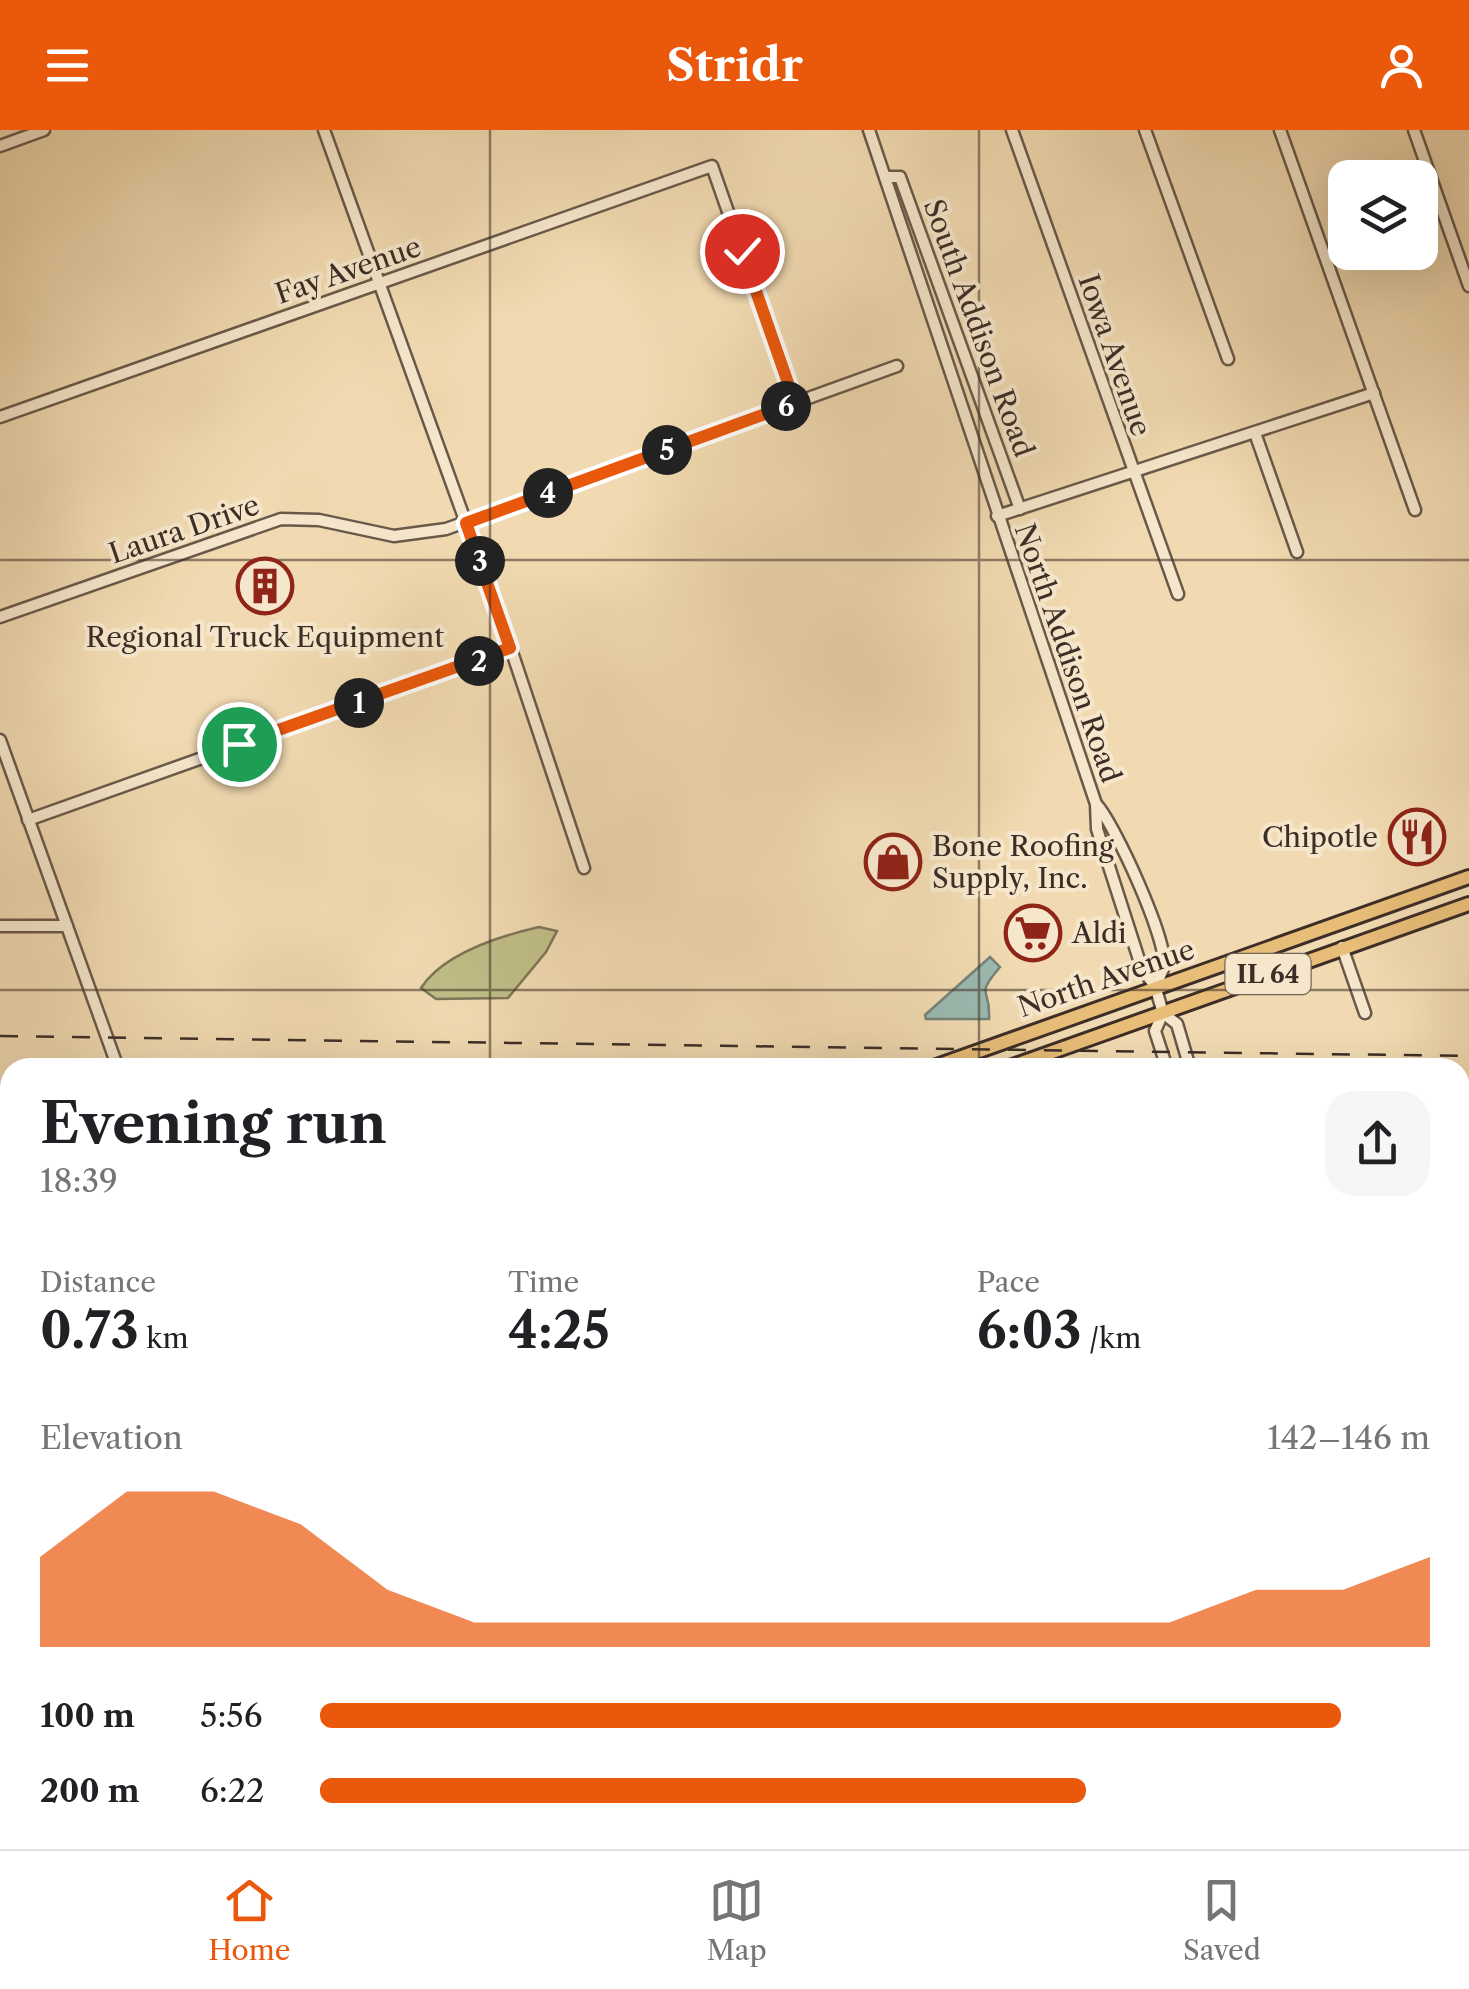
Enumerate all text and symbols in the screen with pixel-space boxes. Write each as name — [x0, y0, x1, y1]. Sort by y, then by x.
text: Stridr — [666, 37, 803, 93]
icon: menu — [40, 38, 95, 93]
icon: person — [1374, 38, 1429, 93]
map controls — [1328, 160, 1438, 270]
button: layers — [1328, 160, 1438, 270]
street label: South Addison Road — [917, 195, 1041, 461]
pin — [700, 209, 785, 294]
icon: check — [715, 224, 770, 279]
street label: Fay Avenue — [271, 229, 425, 311]
street label: Iowa Avenue — [1071, 270, 1159, 440]
pin: 6 — [761, 381, 811, 431]
text: 6 — [778, 389, 794, 423]
pin: 5 — [642, 425, 692, 475]
text: 5 — [659, 433, 675, 467]
pin: 4 — [523, 468, 573, 518]
text: 4 — [540, 476, 556, 510]
street label: Laura Drive — [104, 487, 264, 571]
street label: North Addison Road — [1008, 519, 1128, 787]
pin: 3 — [455, 536, 505, 586]
text: 3 — [472, 544, 488, 578]
building icon: Regional Truck Equipment — [235, 556, 295, 616]
place label: Regional Truck Equipment — [86, 620, 444, 654]
pin: 2 — [454, 636, 504, 686]
text: 2 — [471, 644, 487, 678]
pin: 1 — [334, 678, 384, 728]
text: 1 — [353, 686, 365, 720]
pin — [197, 702, 282, 787]
icon: arrive — [212, 717, 267, 772]
restaurant icon: Chipotle — [1387, 807, 1447, 867]
place label: Chipotle — [1262, 820, 1378, 854]
place label: Bone Roofing Supply, Inc. — [932, 829, 1114, 895]
shop icon: Bone Roofing Supply, Inc. — [863, 832, 923, 892]
supermarket icon: Aldi — [1003, 903, 1063, 963]
place label: Aldi — [1071, 916, 1127, 950]
street label: North Avenue — [1013, 932, 1199, 1024]
road number: IL 64 — [1226, 954, 1310, 994]
text: Evening run — [40, 1090, 387, 1157]
button: share — [1325, 1091, 1430, 1196]
text: 18:39 — [40, 1161, 118, 1200]
text: Distance — [40, 1265, 156, 1299]
text: Time — [508, 1265, 579, 1299]
text: Pace — [977, 1265, 1040, 1299]
text: 0.73 — [40, 1299, 139, 1361]
text: 4:25 — [508, 1299, 610, 1361]
text: 6:03 — [977, 1299, 1081, 1361]
text: km — [139, 1321, 189, 1355]
text: /km — [1081, 1321, 1141, 1355]
text: Elevation — [40, 1418, 183, 1457]
text: 142–146 m — [1267, 1418, 1430, 1457]
text: 100 m — [40, 1696, 135, 1735]
text: 5:56 — [200, 1696, 262, 1735]
text: 200 m — [40, 1771, 140, 1810]
text: 6:22 — [200, 1771, 265, 1810]
tab: Home — [208, 1873, 290, 1967]
tab: Map — [707, 1873, 767, 1967]
tab: Saved — [1183, 1873, 1261, 1967]

